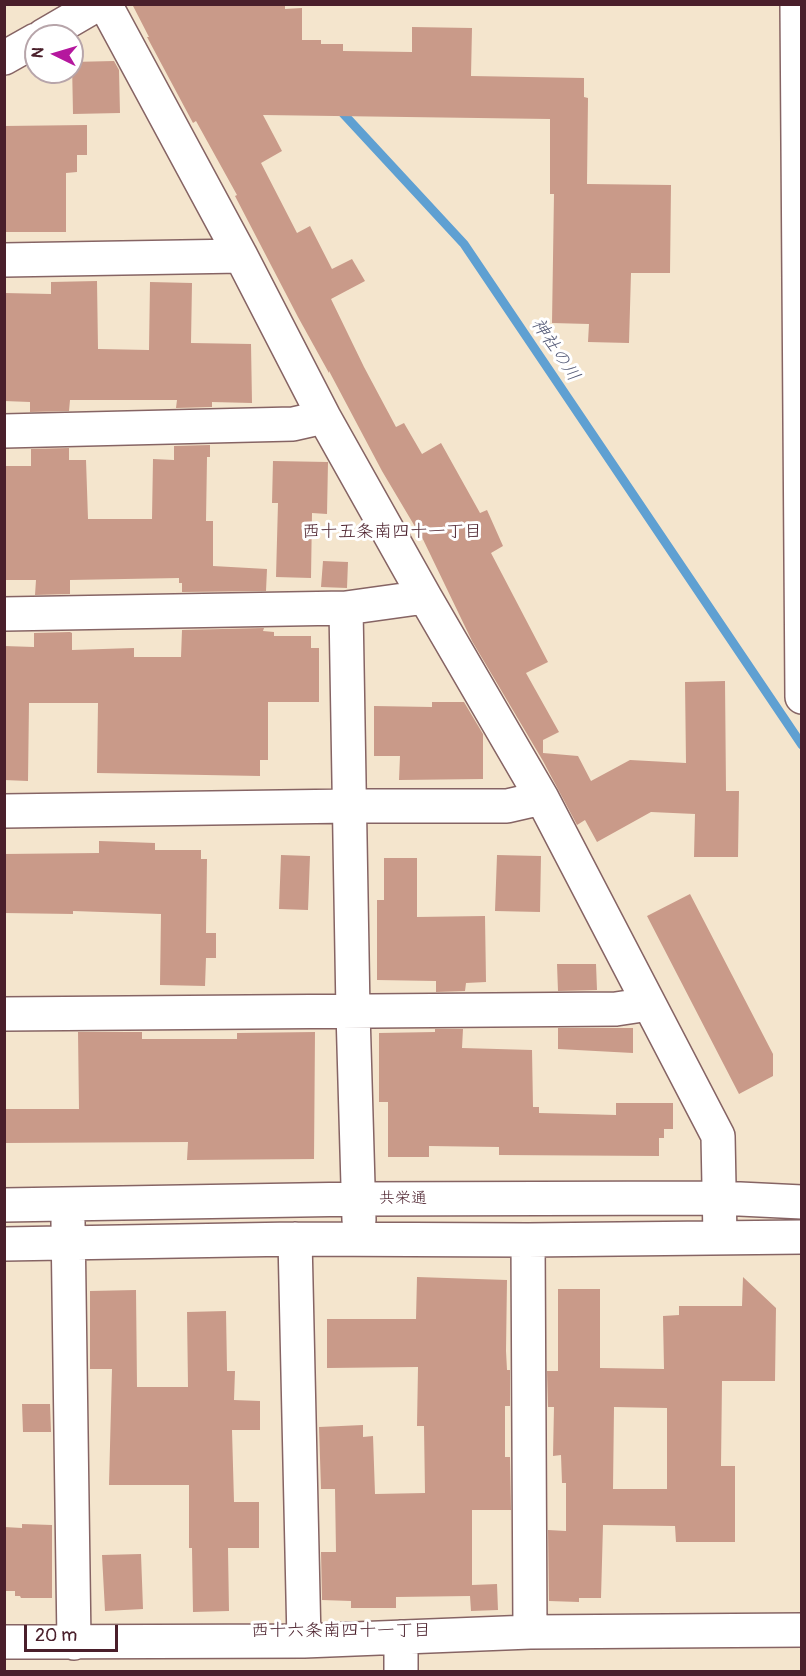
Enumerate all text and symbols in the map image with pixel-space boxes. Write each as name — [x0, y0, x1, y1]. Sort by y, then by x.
north arrow — [24, 24, 84, 84]
text: N — [28, 46, 48, 59]
water label: 神社の川 — [526, 314, 584, 386]
district label: 西十五条南四十一丁目 — [302, 521, 482, 543]
street label: 共栄通 — [379, 1189, 427, 1209]
scale bar — [27, 1613, 122, 1651]
district label: 西十六条南四十一丁目 — [251, 1620, 431, 1642]
text: 20 m — [35, 1624, 77, 1647]

